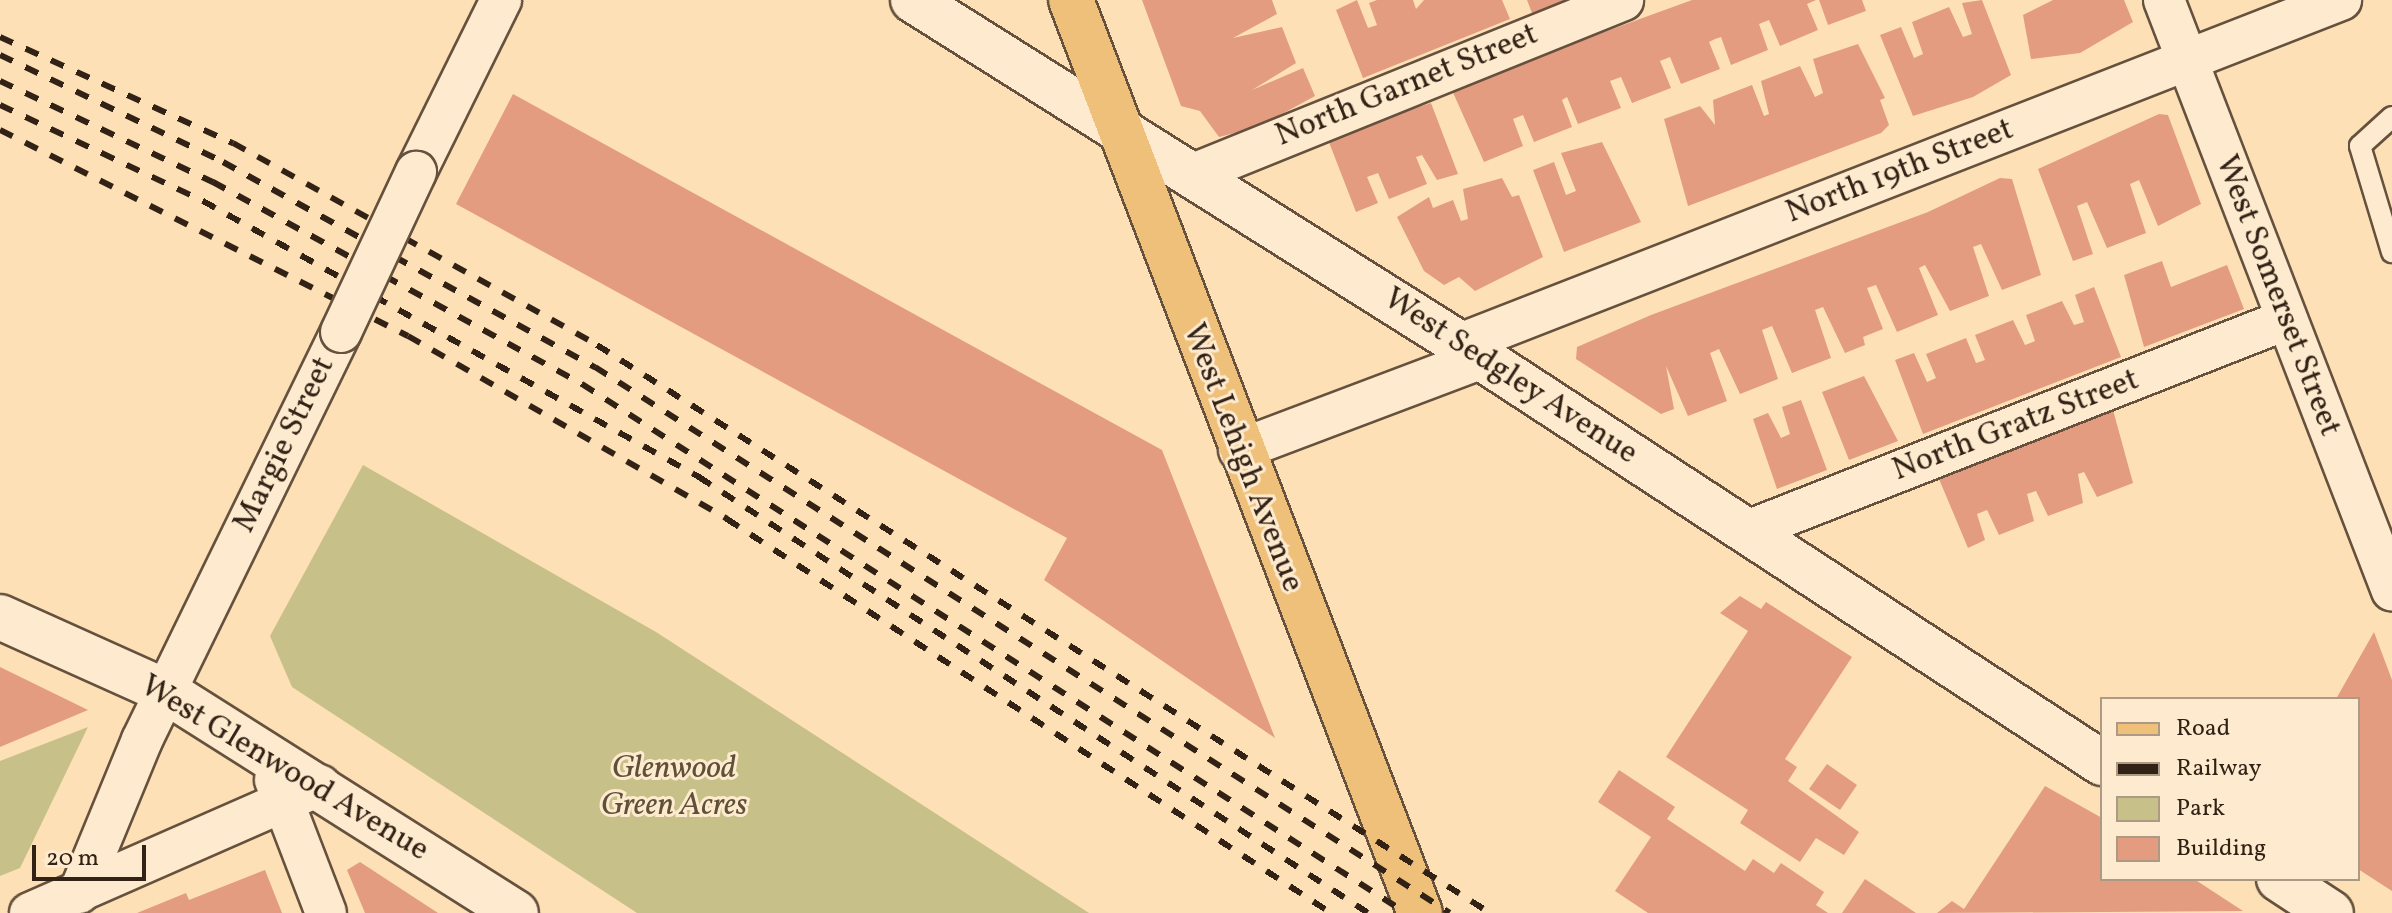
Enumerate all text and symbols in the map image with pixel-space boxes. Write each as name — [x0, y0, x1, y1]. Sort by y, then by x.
street label: North Garnet Street — [1270, 16, 1544, 156]
street label: North 19th Street — [1781, 111, 2019, 233]
street label: West Somerset Street — [2206, 150, 2348, 442]
street label: West Sedgley Avenue — [1375, 280, 1645, 474]
street label: West Lehigh Avenue — [1173, 318, 1311, 598]
street label: Margie Street — [226, 351, 344, 539]
street label: North Gratz Street — [1887, 361, 2145, 491]
street label: West Glenwood Avenue — [133, 668, 435, 870]
legend — [2100, 697, 2360, 881]
text: Road — [2176, 712, 2230, 746]
park label: Glenwood Green Acres — [601, 751, 747, 826]
text: Railway — [2176, 752, 2262, 786]
text: Park — [2176, 792, 2225, 826]
scale bar — [36, 829, 150, 879]
text: Building — [2176, 832, 2266, 866]
text: 20 m — [46, 842, 99, 876]

